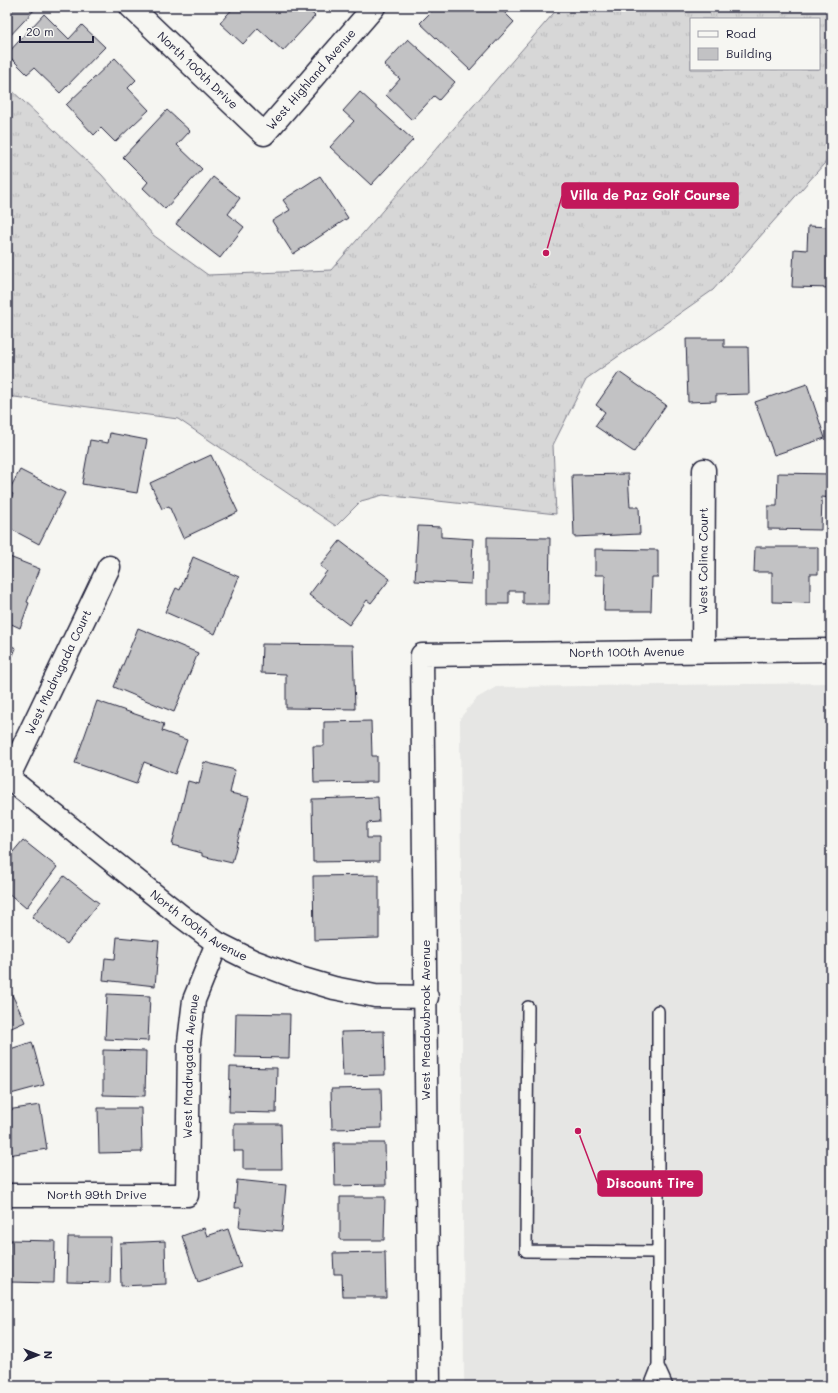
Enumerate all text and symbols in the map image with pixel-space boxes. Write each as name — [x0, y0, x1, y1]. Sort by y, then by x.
scale bar — [20, 18, 93, 44]
legend — [690, 18, 820, 70]
text: 20 m — [26, 23, 54, 39]
street label: West Highland Avenue — [262, 25, 359, 133]
text: Road — [726, 25, 756, 41]
street label: North 100th Drive — [154, 28, 242, 112]
text: Building — [726, 45, 772, 61]
callout: Villa de Paz Golf Course — [562, 183, 738, 208]
text: Villa de Paz Golf Course — [570, 186, 730, 203]
street label: West Colina Court — [694, 507, 711, 615]
street label: West Madrugada Court — [21, 607, 94, 737]
street label: North 100th Avenue — [569, 643, 685, 660]
street label: North 100th Avenue — [147, 886, 251, 964]
street label: West Meadowbrook Avenue — [417, 939, 433, 1101]
street label: West Madrugada Avenue — [179, 991, 203, 1139]
callout: Discount Tire — [598, 1171, 702, 1196]
text: Discount Tire — [606, 1174, 694, 1191]
street label: North 99th Drive — [47, 1186, 147, 1202]
north arrow — [18, 1335, 58, 1375]
text: N — [41, 1351, 56, 1359]

